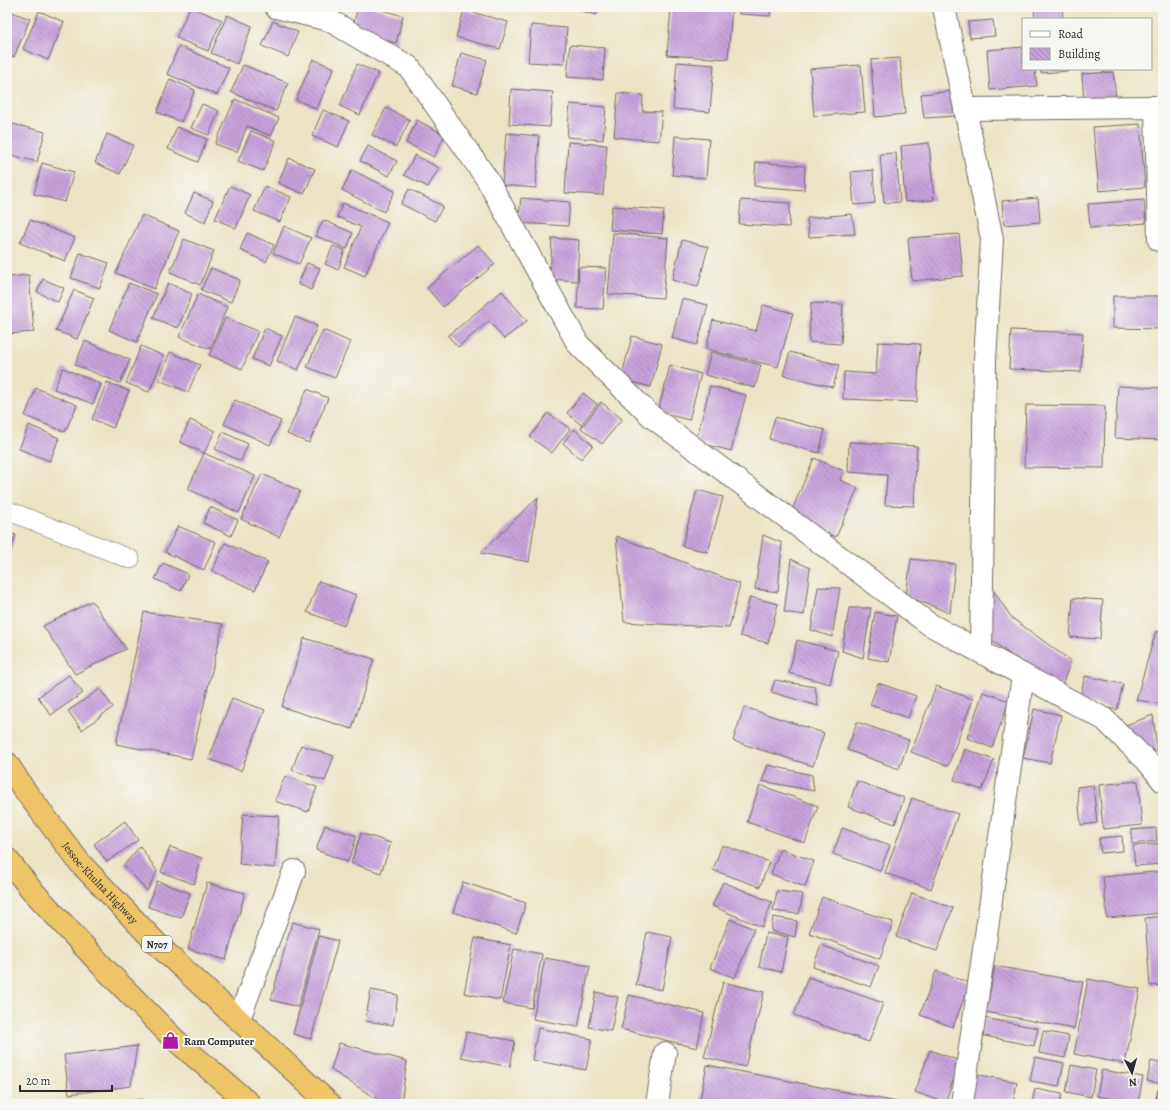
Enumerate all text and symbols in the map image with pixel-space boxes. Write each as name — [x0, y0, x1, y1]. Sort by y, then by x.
legend — [1022, 18, 1152, 70]
text: Road — [1058, 26, 1084, 42]
text: Building — [1058, 46, 1100, 62]
street label: Jessoe-Khulna Highway — [59, 839, 141, 927]
road number: N707 — [142, 936, 172, 952]
shop icon: Ram Computer — [161, 1031, 181, 1051]
place label: Ram Computer — [184, 1034, 255, 1049]
north arrow — [1112, 1053, 1152, 1093]
scale bar — [20, 1067, 112, 1093]
text: 20 m — [26, 1073, 50, 1089]
text: N — [1128, 1075, 1138, 1090]

